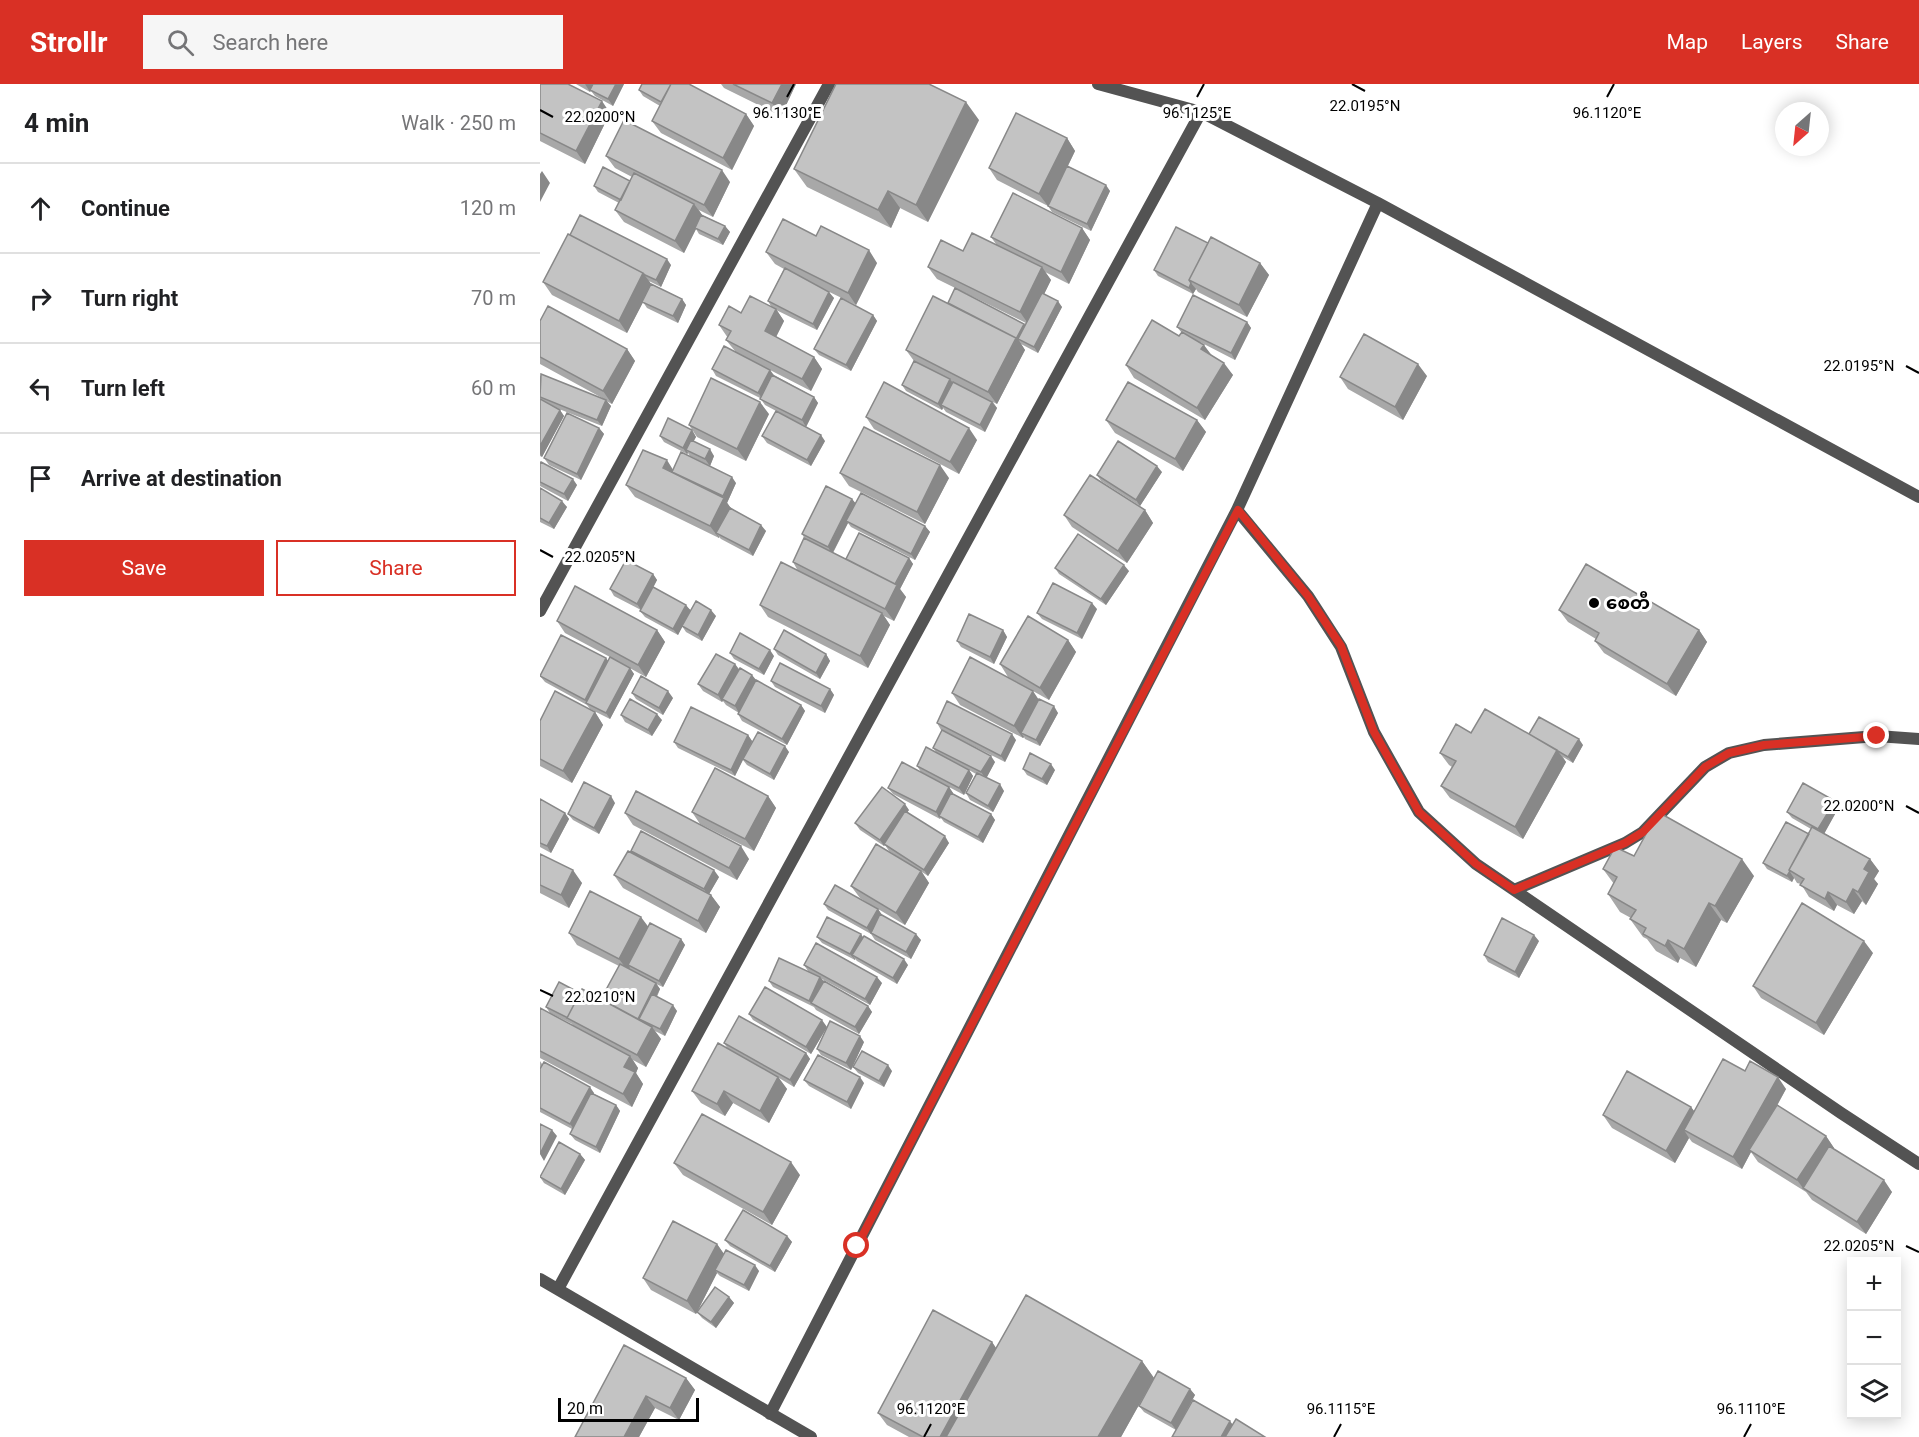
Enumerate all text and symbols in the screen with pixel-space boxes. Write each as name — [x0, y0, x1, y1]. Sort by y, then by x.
search box — [143, 15, 563, 69]
text: Strollr — [30, 26, 107, 59]
icon: search — [164, 26, 197, 59]
text: Search here — [212, 30, 328, 55]
text: Map — [1666, 30, 1708, 54]
text: Layers — [1741, 30, 1802, 54]
text: Share — [1835, 30, 1889, 54]
text: 22.0195°N — [1330, 97, 1400, 115]
north arrow — [1775, 102, 1829, 156]
text: 96.1130°E — [753, 104, 822, 122]
text: 96.1125°E — [1163, 104, 1232, 122]
text: 96.1120°E — [1573, 104, 1642, 122]
text: 4 min — [24, 108, 89, 138]
text: 22.0200°N — [565, 108, 635, 126]
text: Walk · 250 m — [401, 111, 516, 135]
icon: ahead — [24, 192, 57, 225]
text: Continue — [81, 196, 170, 221]
text: 120 m — [460, 196, 516, 220]
icon: right — [24, 282, 57, 315]
text: Turn right — [81, 286, 178, 311]
text: 70 m — [471, 286, 516, 310]
text: 22.0195°N — [1824, 357, 1894, 375]
icon: left — [24, 372, 57, 405]
text: Turn left — [81, 376, 165, 401]
text: 60 m — [471, 376, 516, 400]
icon: arrive — [24, 462, 57, 495]
text: Arrive at destination — [81, 466, 282, 491]
button: Save — [24, 540, 264, 596]
button: Share — [276, 540, 516, 596]
text: 22.0205°N — [565, 548, 635, 566]
place label: စေတီ — [1606, 591, 1650, 613]
marker: စေတီ — [1587, 596, 1601, 610]
route end — [1863, 722, 1889, 748]
text: 22.0200°N — [1824, 797, 1894, 815]
text: 22.0210°N — [565, 988, 635, 1006]
route start — [843, 1232, 869, 1258]
text: 22.0205°N — [1824, 1237, 1894, 1255]
map controls — [1847, 1257, 1901, 1419]
button: + — [1847, 1257, 1901, 1311]
button: − — [1847, 1311, 1901, 1365]
button: layers — [1847, 1365, 1901, 1419]
scale bar — [558, 1395, 699, 1422]
text: 20 m — [567, 1399, 603, 1418]
text: 96.1120°E — [897, 1400, 966, 1418]
text: 96.1115°E — [1307, 1400, 1376, 1418]
text: 96.1110°E — [1717, 1400, 1786, 1418]

